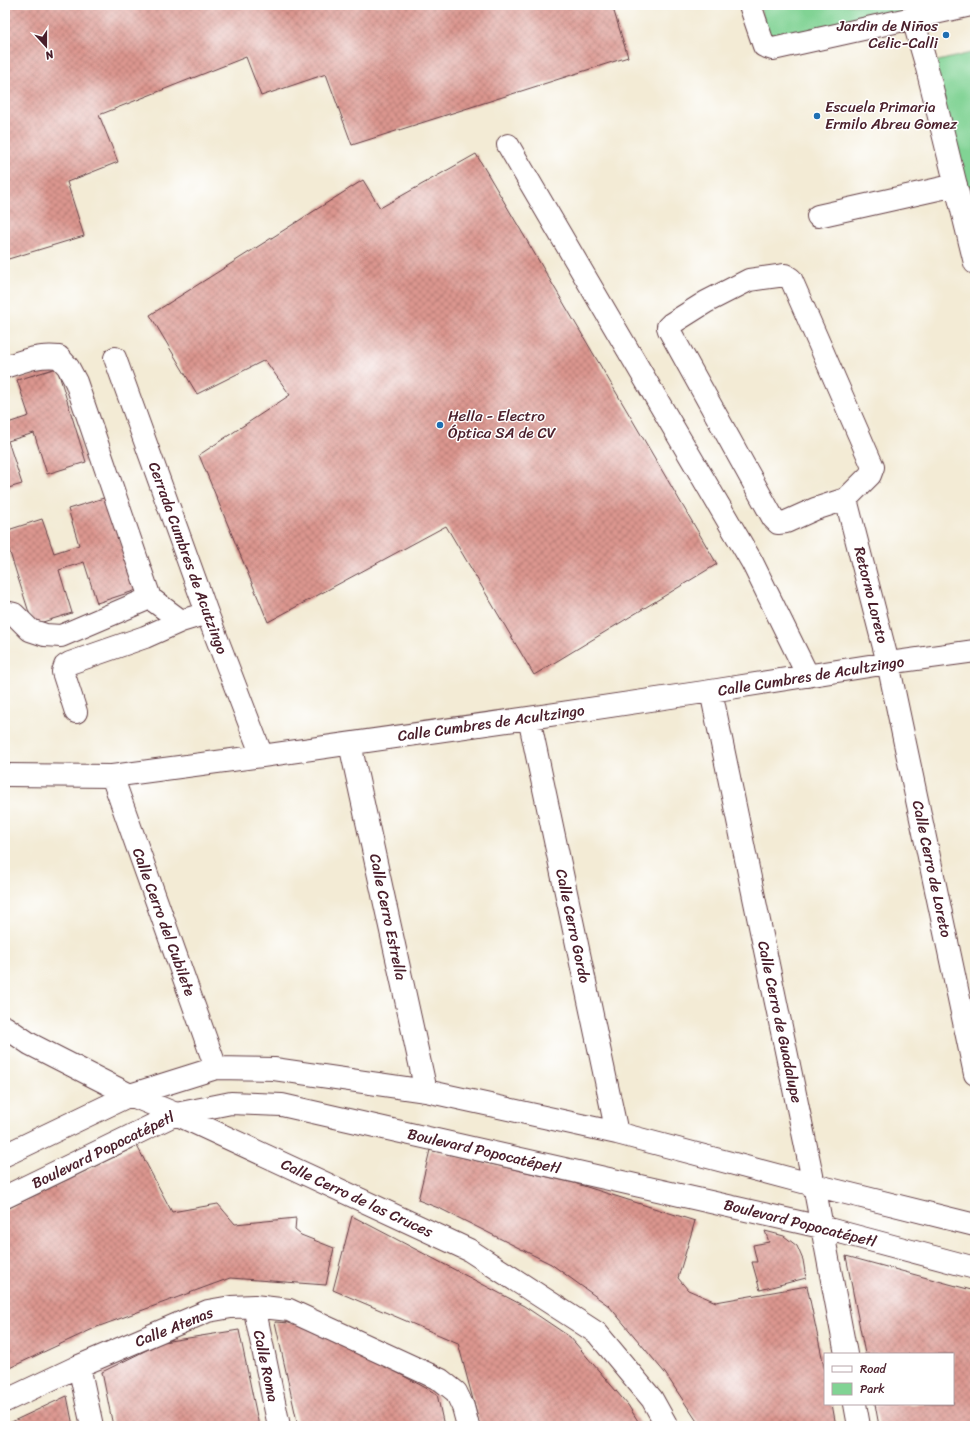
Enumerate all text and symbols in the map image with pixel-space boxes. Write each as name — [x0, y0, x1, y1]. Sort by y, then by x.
place label: Jardin de Niños Celic-Calli — [836, 13, 939, 56]
north arrow — [26, 26, 66, 66]
marker: Jardin de Niños Celic-Calli — [941, 30, 951, 40]
text: N — [42, 44, 57, 65]
place label: Escuela Primaria Ermilo Abreu Gomez — [825, 94, 958, 137]
marker: Escuela Primaria Ermilo Abreu Gomez — [812, 111, 822, 121]
place label: Hella - Electro Óptica SA de CV — [448, 403, 557, 446]
marker: Hella - Electro Óptica SA de CV — [435, 420, 445, 430]
street label: Cerrada Cumbres de Acutzingo — [141, 458, 235, 658]
street label: Retorno Loreto — [846, 544, 896, 647]
street label: Calle Cumbres de Acultzingo — [716, 648, 906, 704]
street label: Calle Cumbres de Acultzingo — [396, 697, 586, 749]
street label: Calle Cerro de Loreto — [905, 798, 959, 940]
street label: Calle Cerro del Cubilete — [125, 844, 203, 1000]
street label: Calle Cerro Estrella — [362, 851, 414, 983]
street label: Calle Cerro Gordo — [548, 867, 598, 986]
street label: Calle Cerro de Guadalupe — [750, 938, 810, 1106]
street label: Boulevard Popocatépetl — [27, 1104, 180, 1196]
street label: Boulevard Popocatépetl — [405, 1121, 564, 1181]
street label: Calle Cerro de las Cruces — [277, 1151, 437, 1245]
street label: Boulevard Popocatépetl — [721, 1191, 880, 1255]
street label: Calle Atenas — [131, 1299, 217, 1355]
street label: Calle Roma — [246, 1328, 286, 1405]
legend — [824, 1353, 954, 1405]
text: Road — [860, 1358, 887, 1380]
text: Park — [860, 1378, 885, 1400]

